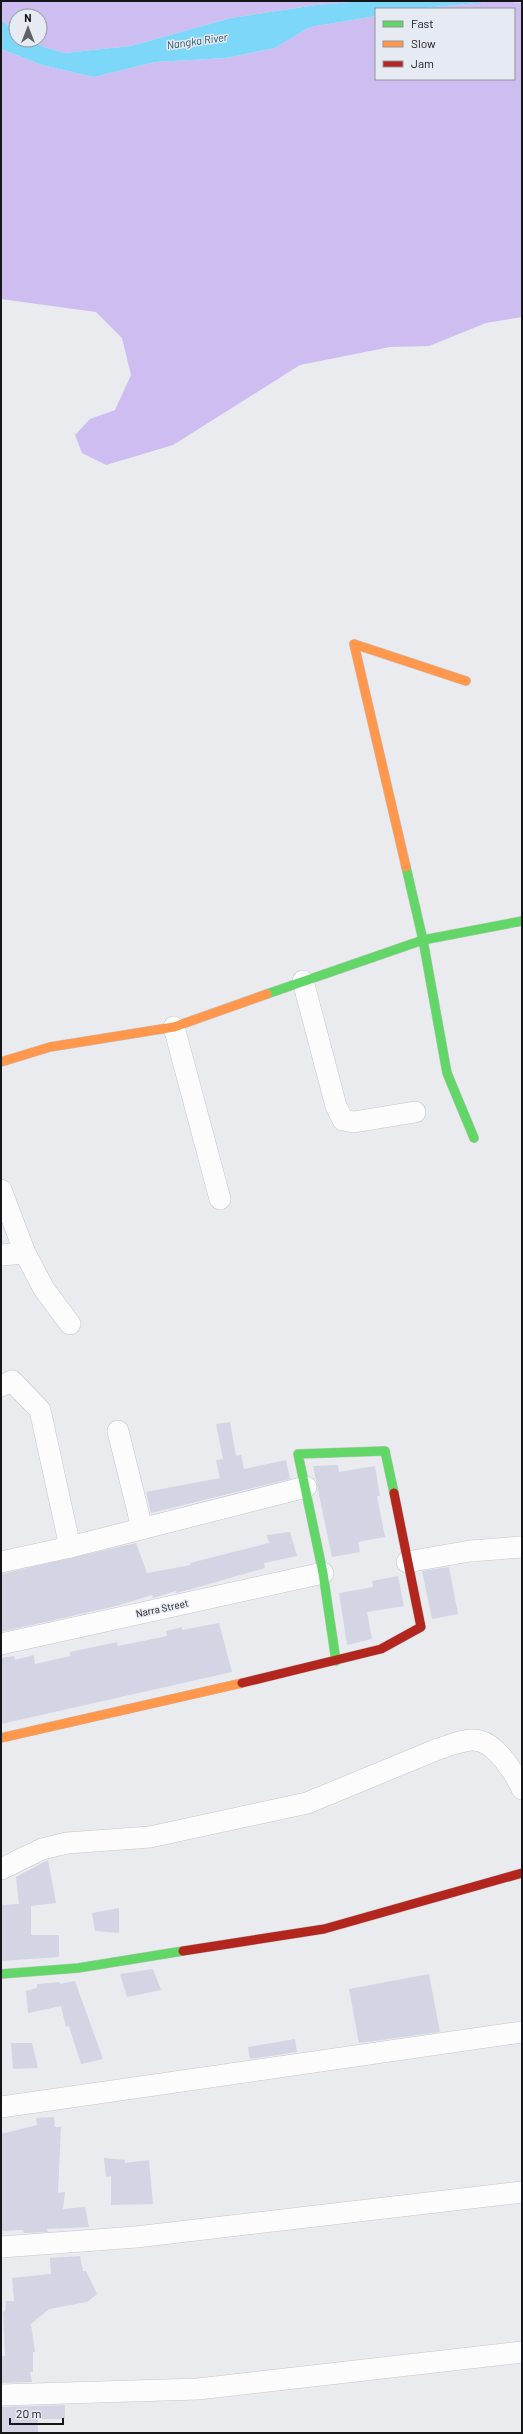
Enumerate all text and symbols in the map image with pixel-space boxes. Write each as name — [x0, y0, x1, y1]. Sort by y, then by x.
north arrow — [8, 8, 48, 48]
legend — [375, 8, 515, 80]
text: N — [24, 11, 32, 24]
text: Fast — [411, 16, 434, 30]
water label: Nangka River — [166, 30, 229, 51]
text: Slow — [411, 36, 436, 50]
text: Jam — [411, 56, 434, 70]
street label: Narra Street — [135, 1596, 190, 1619]
scale bar — [10, 2400, 63, 2426]
text: 20 m — [16, 2406, 42, 2420]

